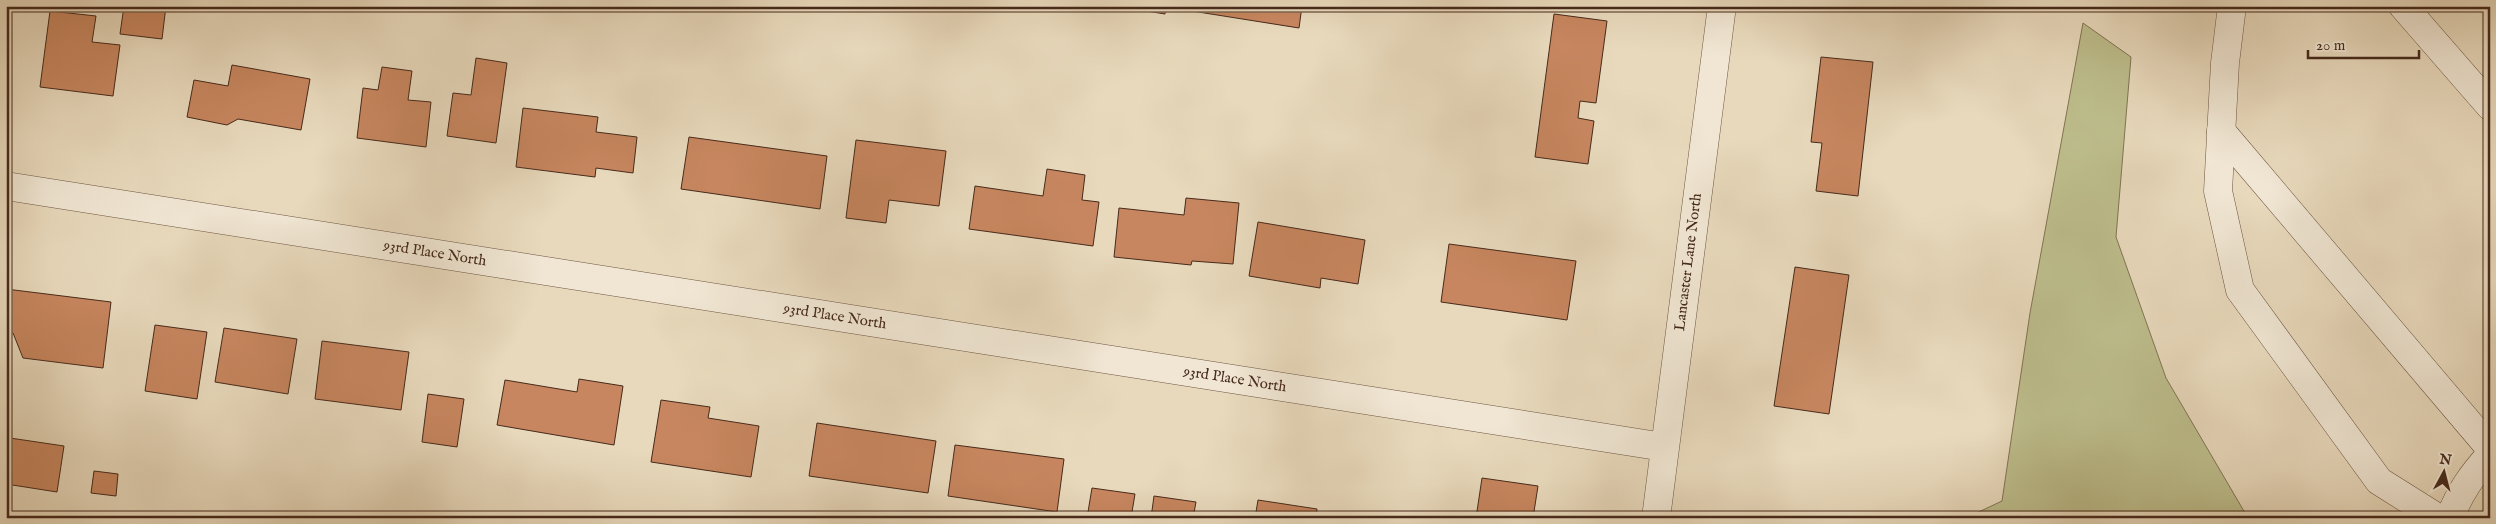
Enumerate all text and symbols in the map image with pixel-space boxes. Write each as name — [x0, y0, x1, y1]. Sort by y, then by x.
scale bar — [2308, 28, 2420, 60]
text: 20 m — [2316, 36, 2346, 55]
street label: Lancaster Lane North — [1670, 192, 1706, 332]
street label: 93rd Place North — [381, 235, 488, 271]
street label: 93rd Place North — [781, 298, 888, 334]
street label: 93rd Place North — [1181, 361, 1288, 397]
north arrow — [2418, 446, 2468, 496]
text: N — [2437, 450, 2453, 470]

